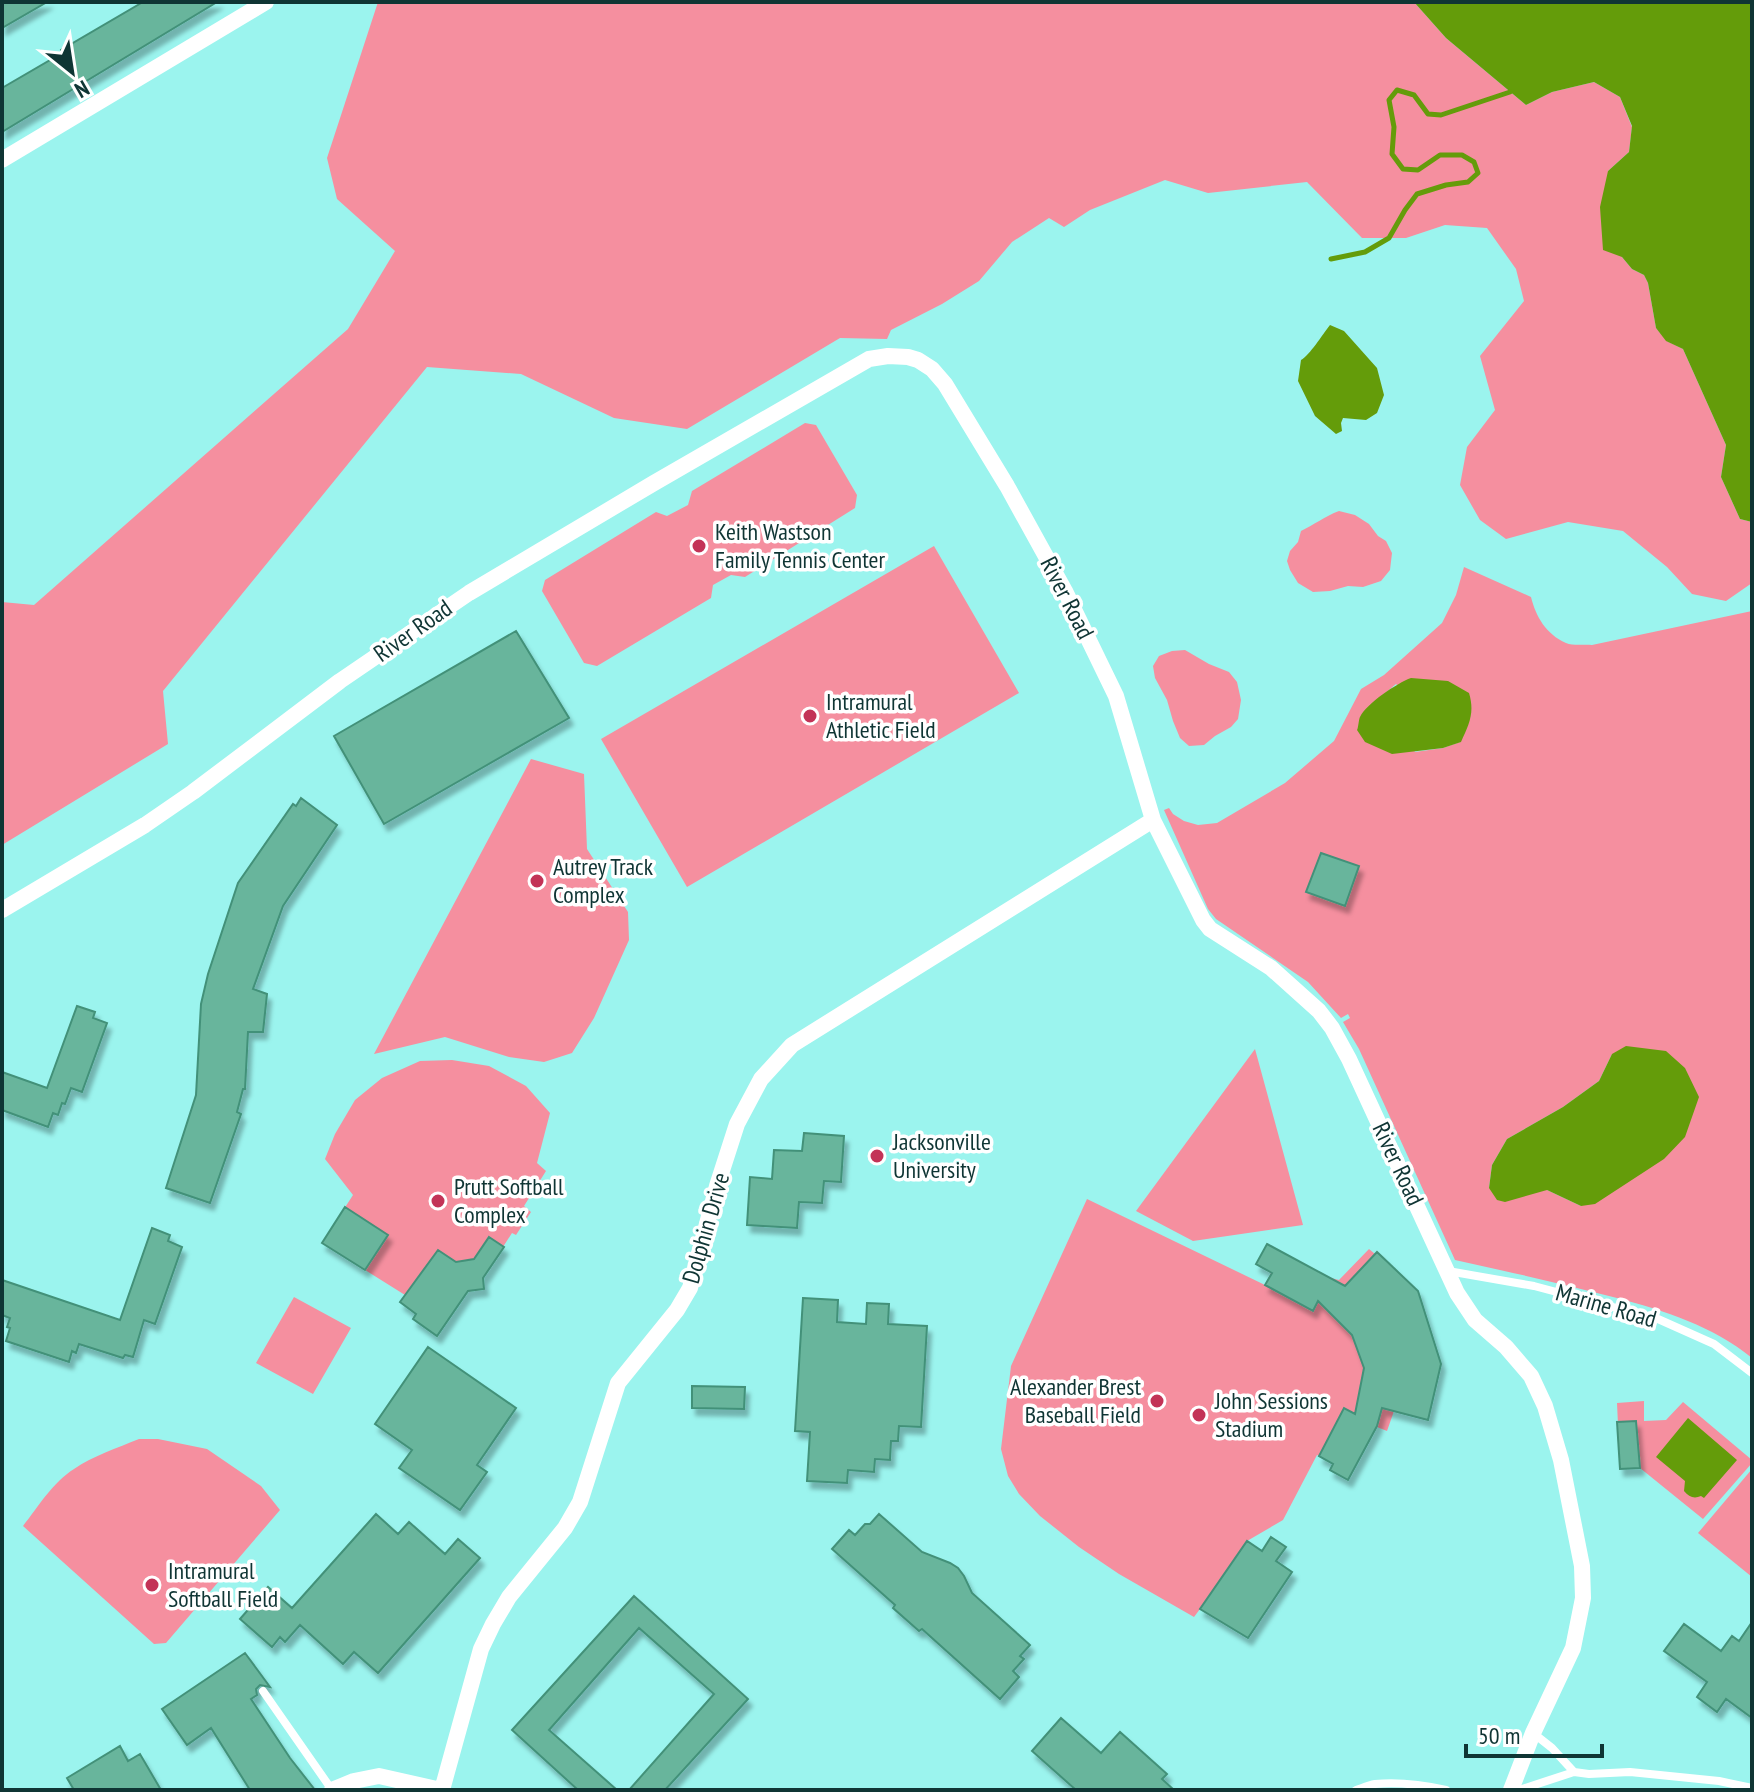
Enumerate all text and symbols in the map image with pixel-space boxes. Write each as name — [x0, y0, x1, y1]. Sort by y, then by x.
north arrow — [32, 32, 112, 112]
text: N — [70, 74, 94, 104]
place label: Keith Wastson Family Tennis Center — [715, 516, 885, 575]
marker: Keith Wastson Family Tennis Center — [690, 537, 708, 555]
street label: River Road — [1034, 551, 1101, 644]
street label: River Road — [368, 592, 458, 669]
place label: Intramural Athletic Field — [826, 686, 936, 745]
marker: Intramural Athletic Field — [801, 707, 819, 725]
place label: Autrey Track Complex — [553, 851, 654, 910]
marker: Autrey Track Complex — [528, 872, 546, 890]
street label: River Road — [1366, 1117, 1431, 1210]
place label: Jacksonville University — [892, 1126, 991, 1185]
marker: Jacksonville University — [868, 1147, 886, 1165]
street label: Dolphin Drive — [675, 1169, 736, 1287]
place label: Prutt Softball Complex — [454, 1171, 564, 1230]
marker: Prutt Softball Complex — [429, 1192, 447, 1210]
street label: Marine Road — [1552, 1276, 1660, 1335]
place label: Alexander Brest Baseball Field — [1010, 1371, 1141, 1430]
place label: John Sessions Stadium — [1214, 1385, 1328, 1444]
marker: Alexander Brest Baseball Field — [1148, 1392, 1166, 1410]
marker: John Sessions Stadium — [1190, 1406, 1208, 1424]
place label: Intramural Softball Field — [168, 1555, 278, 1614]
marker: Intramural Softball Field — [143, 1576, 161, 1594]
scale bar — [1466, 1708, 1602, 1758]
text: 50 m — [1478, 1720, 1520, 1751]

